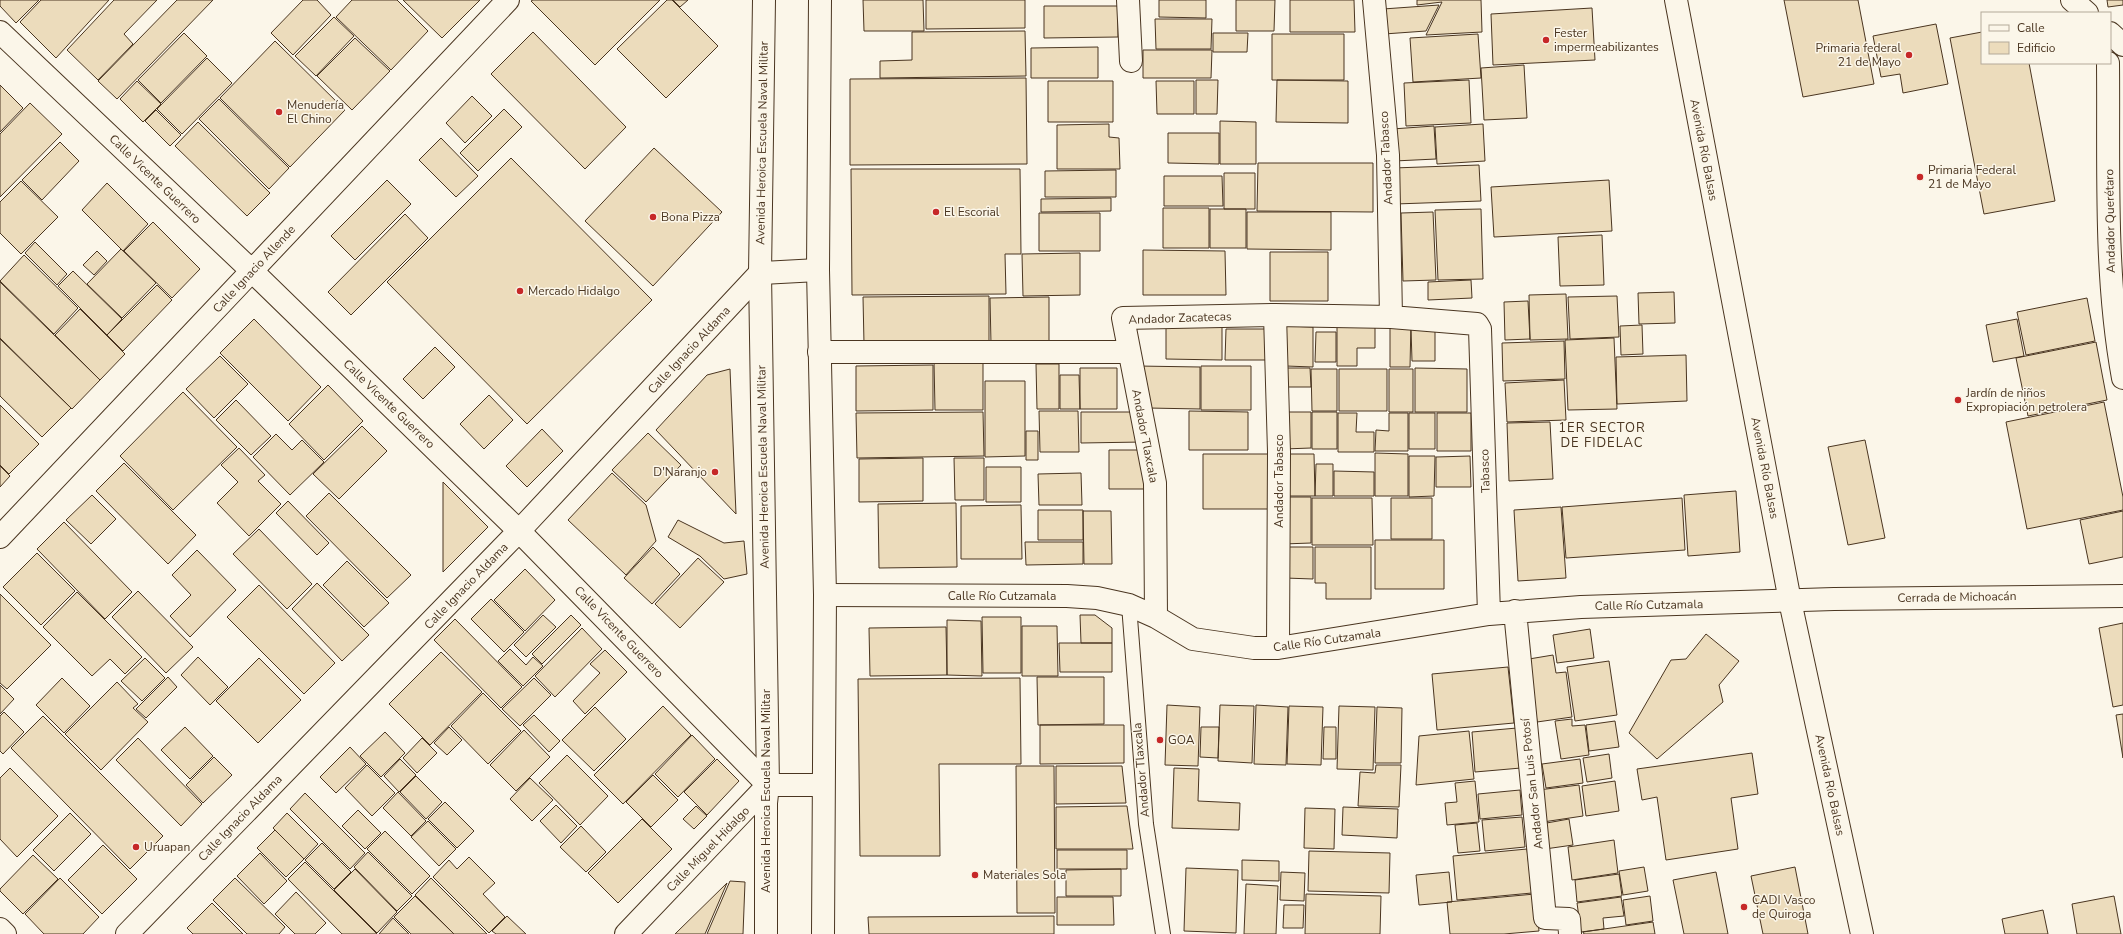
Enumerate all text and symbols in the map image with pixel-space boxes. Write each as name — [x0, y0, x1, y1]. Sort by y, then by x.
legend — [1981, 12, 2111, 64]
text: Calle — [2017, 20, 2045, 36]
place label: Fester impermeabilizantes — [1554, 25, 1659, 55]
marker: Fester impermeabilizantes — [1541, 35, 1551, 45]
street label: Avenida Heroica Escuela Naval Militar — [752, 40, 772, 245]
place label: Primaria federal 21 de Mayo — [1816, 40, 1901, 70]
text: Edificio — [2017, 40, 2056, 56]
marker: Primaria federal 21 de Mayo — [1904, 50, 1914, 60]
place label: Menudería El Chino — [287, 97, 344, 127]
street label: Avenida Río Balsas — [1686, 98, 1722, 202]
marker: Menudería El Chino — [274, 107, 284, 117]
street label: Andador Tabasco — [1376, 110, 1396, 205]
street label: Calle Vicente Guerrero — [106, 131, 205, 227]
place label: Primaria Federal 21 de Mayo — [1928, 162, 2016, 192]
street label: Andador Querétaro — [2101, 168, 2119, 273]
marker: Primaria Federal 21 de Mayo — [1915, 172, 1925, 182]
place label: El Escorial — [944, 204, 1000, 220]
marker: El Escorial — [931, 207, 941, 217]
place label: Bona Pizza — [661, 209, 720, 225]
marker: Bona Pizza — [648, 212, 658, 222]
street label: Calle Ignacio Allende — [209, 222, 299, 316]
place label: Mercado Hidalgo — [528, 283, 620, 299]
marker: Mercado Hidalgo — [515, 286, 525, 296]
street label: Calle Ignacio Aldama — [644, 303, 734, 397]
street label: Andador Zacatecas — [1128, 308, 1232, 328]
street label: Calle Vicente Guerrero — [340, 356, 439, 452]
street label: Avenida Heroica Escuela Naval Militar — [753, 364, 773, 569]
place label: Jardín de niños Expropiación petrolera — [1965, 385, 2087, 415]
street label: Andador Tlaxcala — [1128, 388, 1162, 484]
marker: Jardín de niños Expropiación petrolera — [1953, 395, 1963, 405]
street label: Avenida Río Balsas — [1747, 416, 1783, 520]
district label: 1ER SECTOR DE FIDELAC — [1558, 419, 1646, 452]
street label: Andador Tabasco — [1271, 434, 1287, 528]
street label: Tabasco — [1476, 448, 1494, 493]
place label: D'Naranjo — [653, 464, 707, 480]
marker: D'Naranjo — [710, 467, 720, 477]
street label: Calle Ignacio Aldama — [421, 539, 511, 633]
street label: Calle Vicente Guerrero — [571, 583, 667, 682]
street label: Calle Río Cutzamala — [948, 588, 1056, 604]
street label: Cerrada de Michoacán — [1897, 588, 2017, 606]
street label: Calle Río Cutzamala — [1595, 596, 1703, 614]
street label: Calle Río Cutzamala — [1272, 625, 1382, 655]
street label: Avenida Heroica Escuela Naval Militar — [758, 688, 774, 893]
street label: Andador San Luis Potosí — [1517, 716, 1547, 850]
street label: Andador Tlaxcala — [1129, 722, 1153, 818]
place label: GOA — [1168, 732, 1195, 748]
street label: Avenida Río Balsas — [1811, 733, 1849, 837]
marker: GOA — [1155, 735, 1165, 745]
street label: Calle Ignacio Aldama — [195, 771, 285, 865]
street label: Calle Miguel Hidalgo — [663, 803, 753, 895]
place label: Uruapan — [144, 839, 190, 855]
marker: Uruapan — [131, 842, 141, 852]
place label: Materiales Sola — [983, 867, 1066, 883]
marker: Materiales Sola — [970, 870, 980, 880]
place label: CADI Vasco de Quiroga — [1752, 892, 1816, 922]
marker: CADI Vasco de Quiroga — [1739, 902, 1749, 912]

